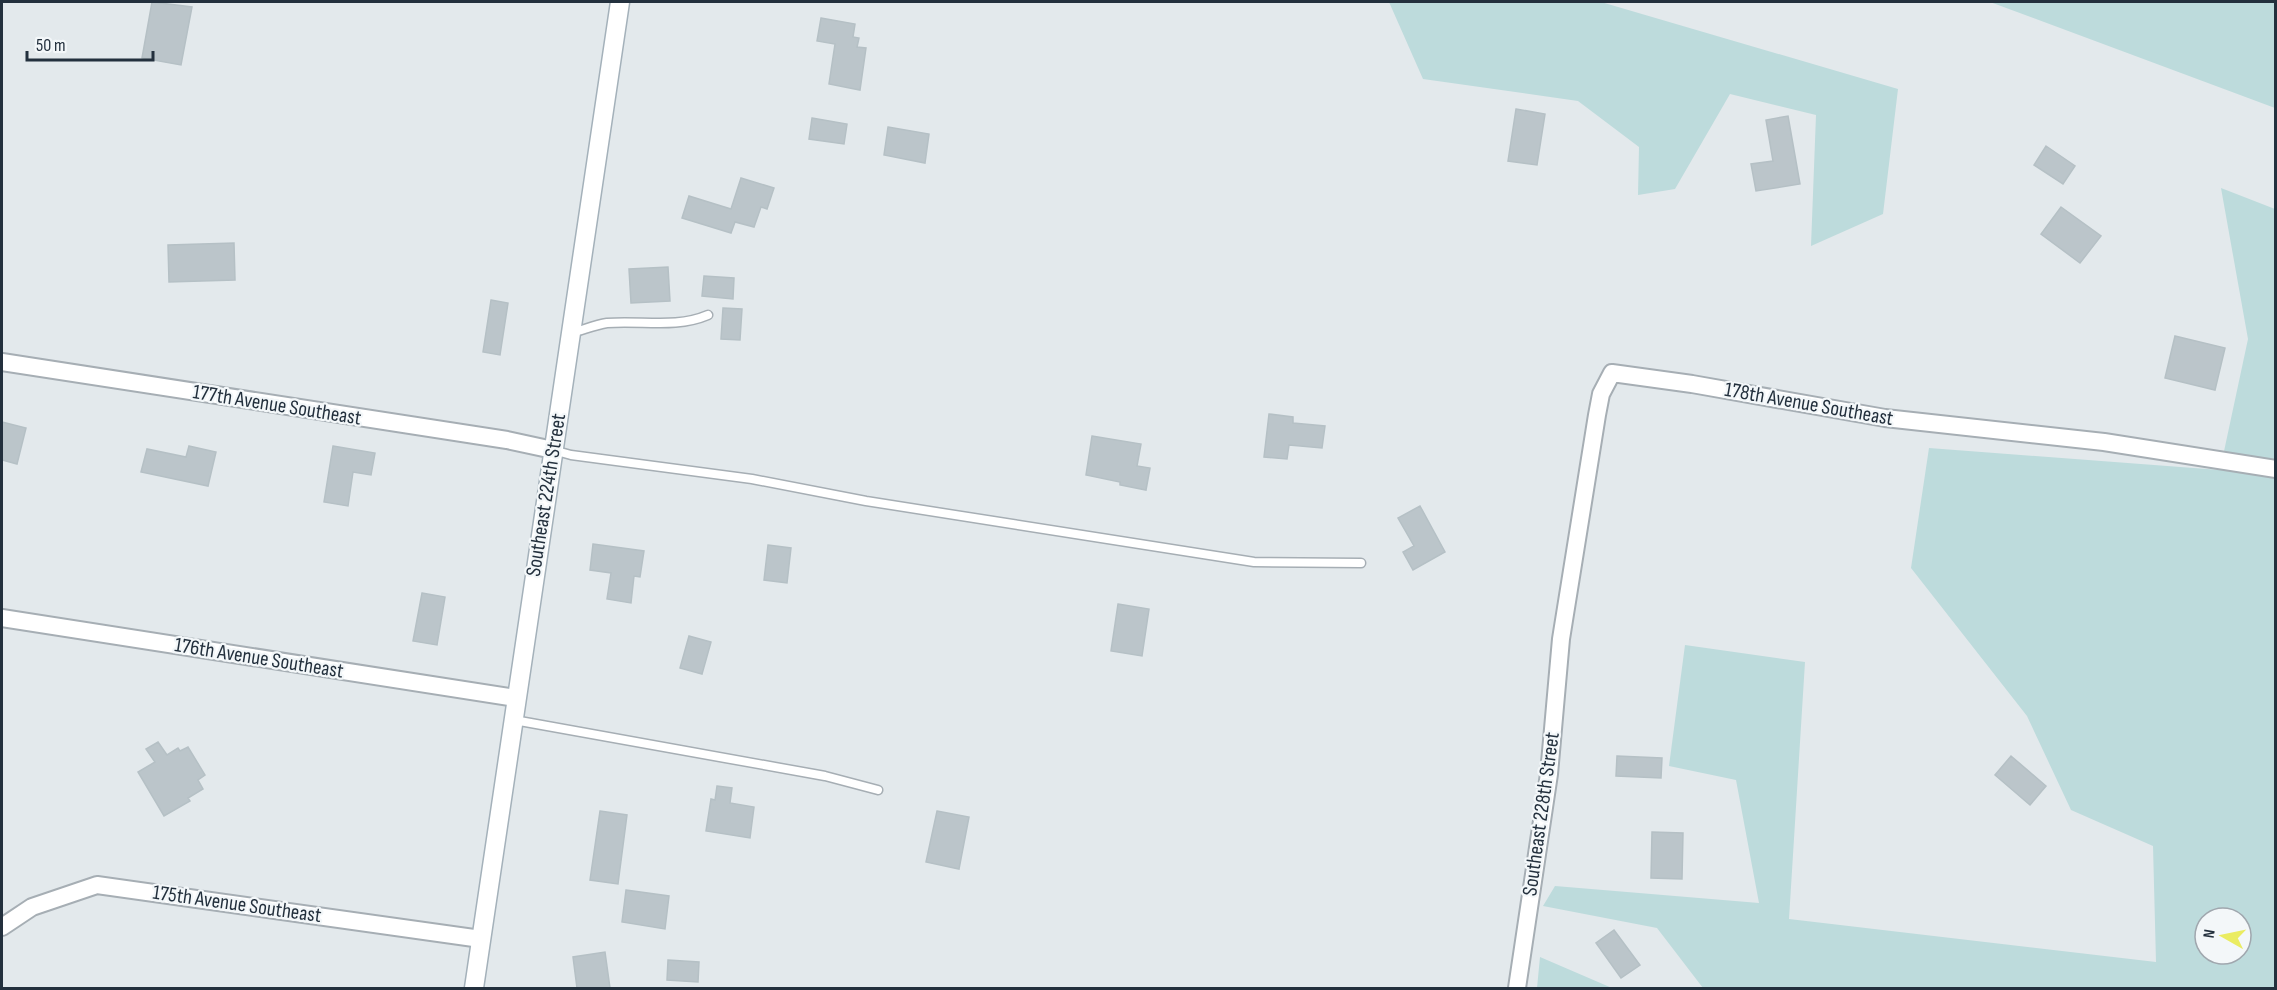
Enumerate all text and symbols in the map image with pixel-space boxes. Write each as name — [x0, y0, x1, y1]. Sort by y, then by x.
scale bar — [27, 24, 153, 62]
text: 50 m — [36, 35, 66, 56]
street label: 178th Avenue Southeast — [1723, 377, 1895, 431]
street label: 177th Avenue Southeast — [191, 379, 363, 431]
street label: Southeast 224th Street — [521, 412, 571, 578]
street label: 176th Avenue Southeast — [173, 632, 345, 684]
street label: Southeast 228th Street — [1517, 730, 1565, 898]
street label: 175th Avenue Southeast — [151, 880, 323, 928]
north arrow — [2193, 906, 2253, 966]
text: N — [2200, 928, 2220, 940]

